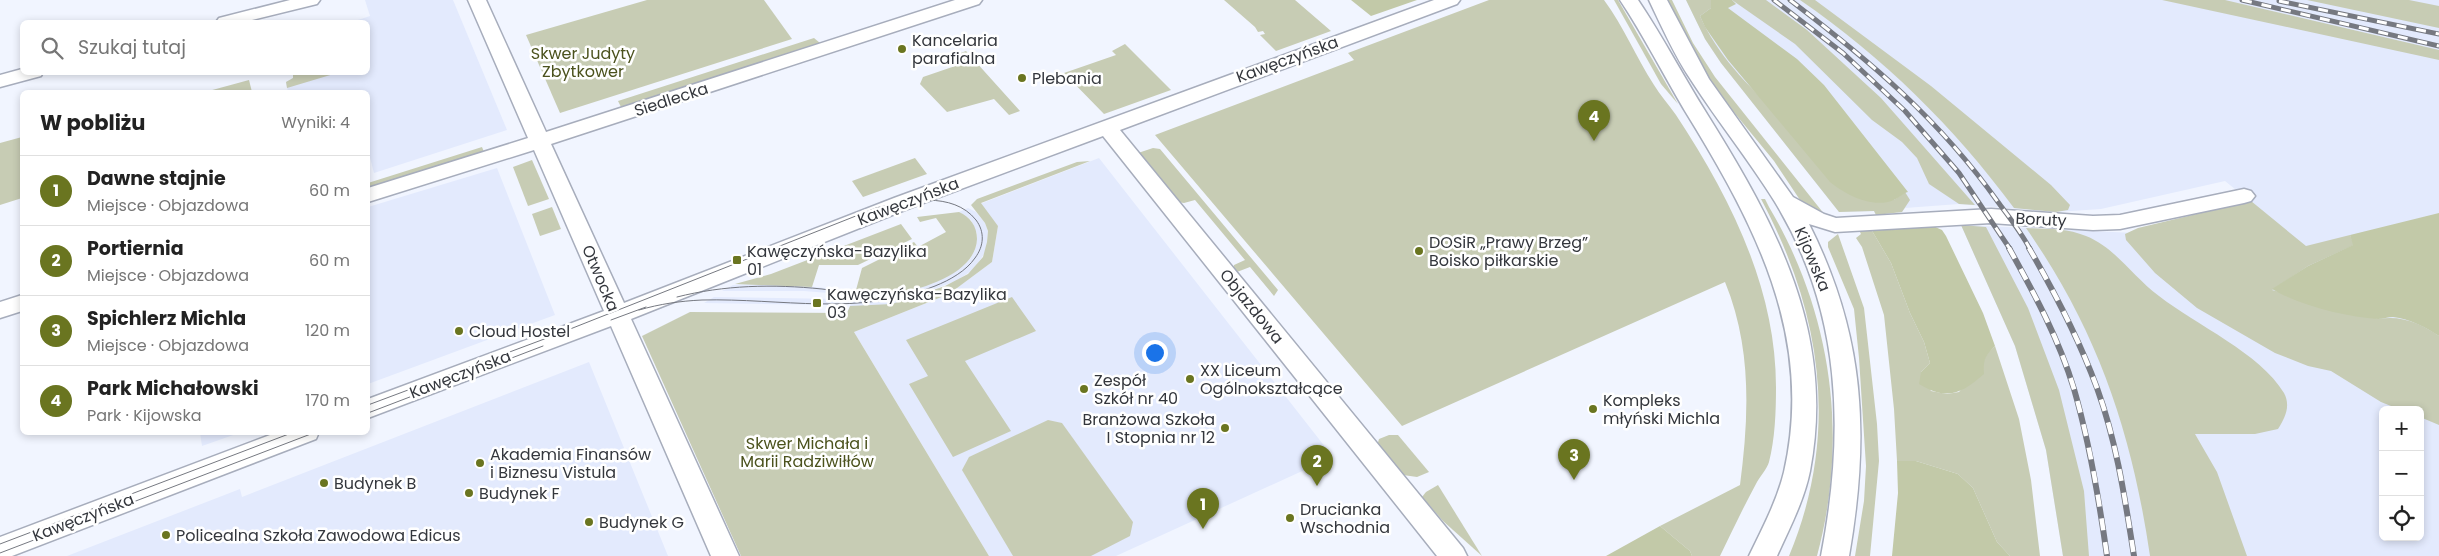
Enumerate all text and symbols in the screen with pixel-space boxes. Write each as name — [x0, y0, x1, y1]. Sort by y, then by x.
search box — [20, 20, 370, 75]
place label: Kancelaria parafialna — [912, 29, 998, 70]
street label: Kawęczyńska — [1233, 30, 1341, 89]
icon: search — [38, 34, 66, 62]
text: Szukaj tutaj — [78, 34, 186, 61]
park label: Skwer Judyty Zbytkower — [531, 42, 635, 83]
marker: Kancelaria parafialna — [896, 43, 908, 55]
place label: Plebania — [1032, 67, 1102, 90]
marker: Plebania — [1016, 72, 1028, 84]
street label: Siedlecka — [631, 77, 711, 122]
pin: 4 — [1578, 100, 1610, 141]
text: W pobliżu — [40, 108, 145, 137]
text: Wyniki: 4 — [281, 111, 350, 134]
text: Dawne stajnie — [87, 165, 226, 192]
street label: Kawęczyńska — [854, 172, 962, 231]
text: 1 — [53, 179, 59, 202]
text: 60 m — [309, 179, 350, 202]
text: Miejsce · Objazdowa — [87, 194, 249, 217]
street label: Boruty — [2015, 207, 2067, 232]
street label: Kijowska — [1789, 223, 1836, 295]
place label: DOSiR „Prawy Brzeg” Boisko piłkarskie — [1429, 231, 1588, 272]
text: Portiernia — [87, 235, 184, 262]
place label: Kawęczyńska-Bazylika 01 — [747, 240, 927, 281]
street label: Otwocka — [576, 241, 625, 315]
marker: DOSiR „Prawy Brzeg” Boisko piłkarskie — [1413, 245, 1425, 257]
text: 2 — [51, 249, 61, 272]
text: 60 m — [309, 249, 350, 272]
marker: Kawęczyńska-Bazylika 01 — [731, 254, 743, 266]
text: Miejsce · Objazdowa — [87, 264, 249, 287]
street label: Objazdowa — [1214, 264, 1289, 349]
place label: Kawęczyńska-Bazylika 03 — [827, 283, 1007, 324]
marker: Kawęczyńska-Bazylika 03 — [811, 297, 823, 309]
text: Spichlerz Michla — [87, 305, 246, 332]
text: 3 — [51, 319, 61, 342]
text: 120 m — [305, 319, 350, 342]
place label: Cloud Hostel — [469, 320, 570, 343]
marker: Cloud Hostel — [453, 325, 465, 337]
text: Miejsce · Objazdowa — [87, 334, 249, 357]
your location — [1142, 340, 1168, 366]
street label: Kawęczyńska — [406, 345, 514, 404]
place label: XX Liceum Ogólnokształcące — [1200, 359, 1343, 400]
place label: Zespół Szkół nr 40 — [1094, 369, 1178, 410]
marker: XX Liceum Ogólnokształcące — [1184, 373, 1196, 385]
text: Park Michałowski — [87, 375, 259, 402]
marker: Zespół Szkół nr 40 — [1078, 383, 1090, 395]
text: 4 — [51, 389, 61, 412]
text: 170 m — [305, 389, 350, 412]
place label: Kompleks młyński Michla — [1603, 389, 1720, 430]
marker: Kompleks młyński Michla — [1587, 403, 1599, 415]
text: Park · Kijowska — [87, 404, 201, 427]
map controls — [2379, 406, 2424, 541]
button: + — [2379, 406, 2424, 451]
place label: Branżowa Szkoła I Stopnia nr 12 — [1082, 408, 1215, 449]
marker: Branżowa Szkoła I Stopnia nr 12 — [1219, 422, 1231, 434]
park label: Skwer Michała i Marii Radziwiłłów — [740, 432, 874, 473]
pin: 3 — [1558, 439, 1590, 480]
place label: Akademia Finansów i Biznesu Vistula — [490, 443, 651, 484]
pin: 2 — [1301, 445, 1333, 486]
button: − — [2379, 451, 2424, 496]
marker: Akademia Finansów i Biznesu Vistula — [474, 457, 486, 469]
place label: Budynek B — [334, 472, 417, 495]
marker: Budynek B — [318, 477, 330, 489]
place label: Budynek F — [479, 482, 560, 505]
marker: Budynek F — [463, 487, 475, 499]
street label: Kawęczyńska — [29, 488, 137, 547]
pin: 1 — [1187, 488, 1219, 529]
button: locate — [2379, 496, 2424, 541]
place label: Drucianka Wschodnia — [1300, 498, 1390, 539]
place label: Budynek G — [599, 511, 684, 534]
marker: Drucianka Wschodnia — [1284, 512, 1296, 524]
marker: Budynek G — [583, 516, 595, 528]
place label: Policealna Szkoła Zawodowa Edicus — [176, 524, 461, 547]
marker: Policealna Szkoła Zawodowa Edicus — [160, 529, 172, 541]

